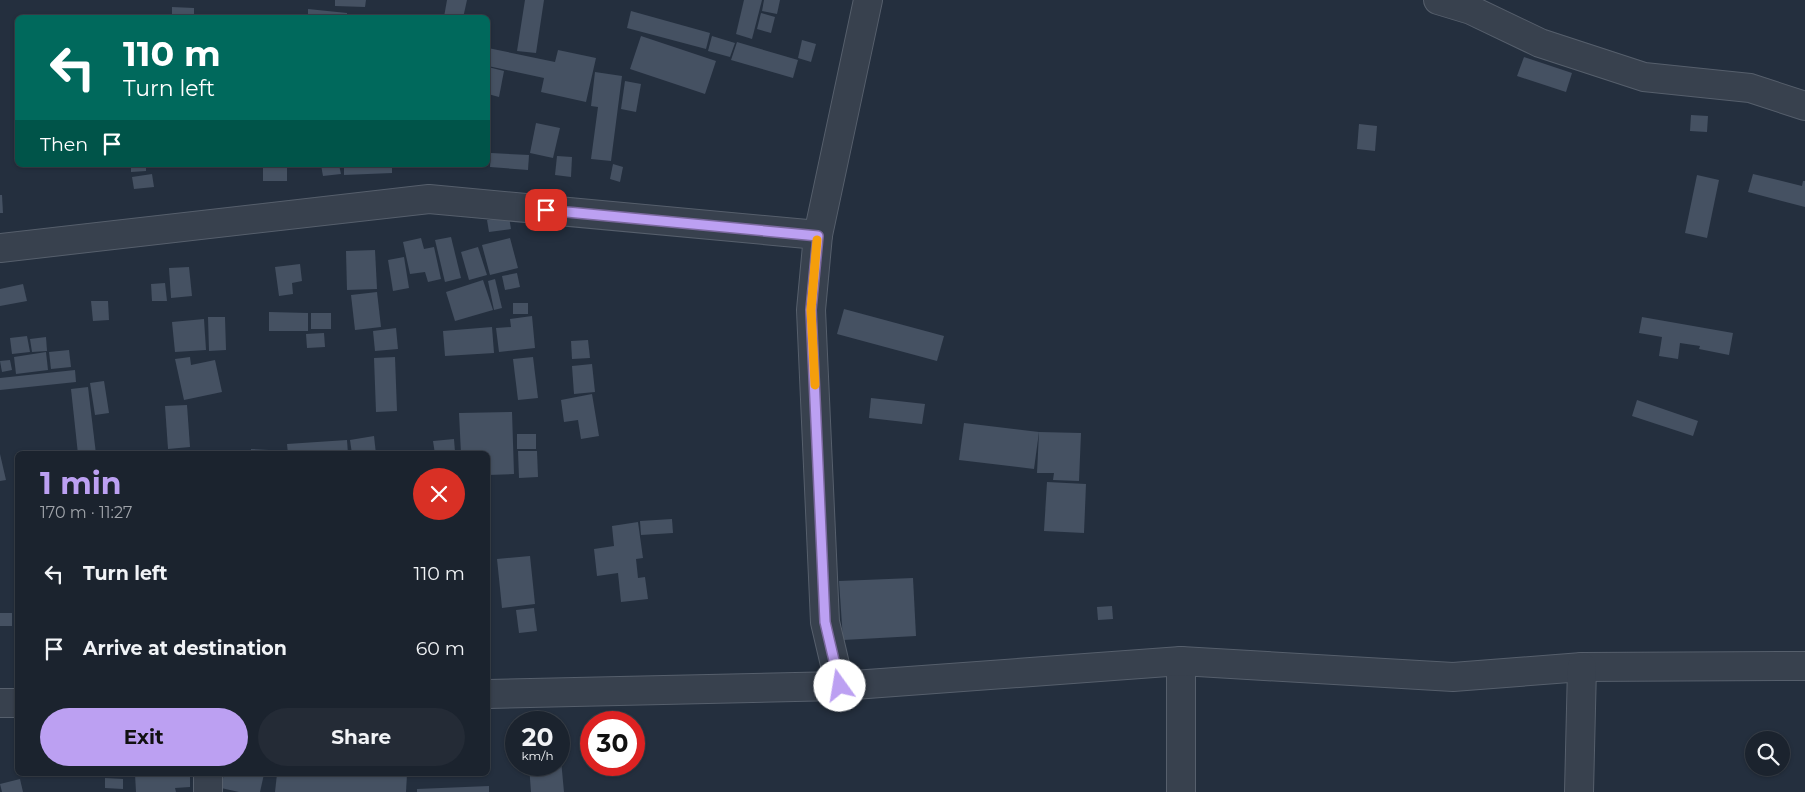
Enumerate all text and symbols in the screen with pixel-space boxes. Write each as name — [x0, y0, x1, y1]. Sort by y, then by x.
text: 110 m — [123, 32, 221, 75]
icon: left — [40, 35, 105, 100]
text: Turn left — [123, 75, 215, 102]
icon: arrive — [98, 130, 126, 158]
text: Then — [40, 133, 88, 156]
pin — [525, 189, 567, 231]
icon: arrive — [532, 196, 560, 224]
text: 1 min — [40, 465, 121, 502]
button: close — [413, 468, 465, 520]
text: 170 m · 11:27 — [40, 503, 132, 522]
icon: left — [40, 560, 68, 588]
text: Turn left — [83, 562, 168, 585]
text: 110 m — [414, 562, 465, 585]
icon: arrive — [40, 635, 68, 663]
text: Arrive at destination — [83, 637, 287, 660]
text: 60 m — [416, 637, 465, 660]
position arrow — [813, 659, 865, 711]
button: Exit — [40, 708, 248, 766]
button: Share — [258, 708, 465, 766]
speed limit sign: 30 — [580, 711, 645, 776]
text: 20 — [522, 722, 553, 752]
map controls — [1745, 731, 1790, 776]
button: search — [1745, 731, 1790, 776]
text: km/h — [521, 748, 554, 763]

